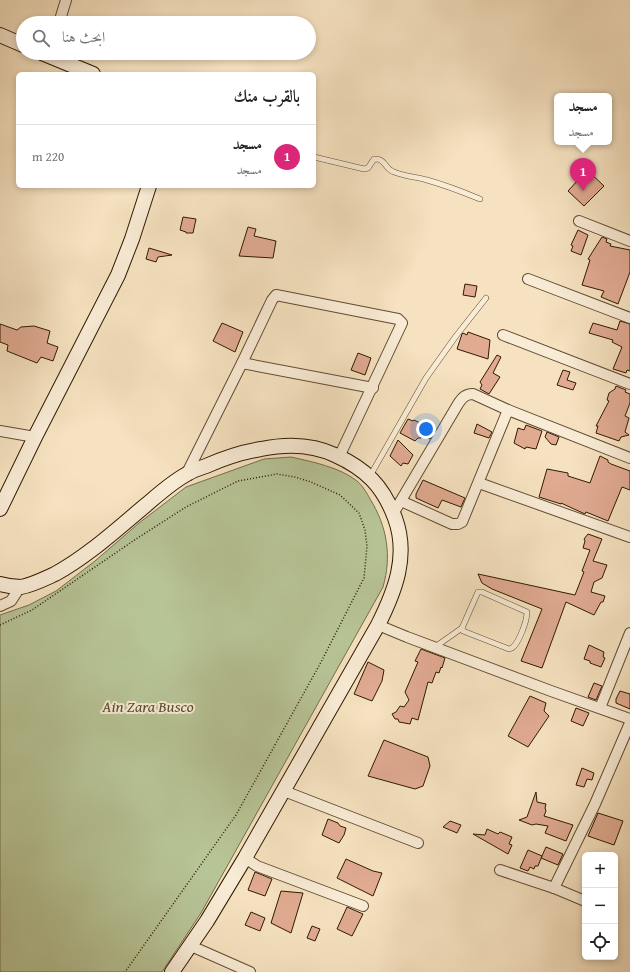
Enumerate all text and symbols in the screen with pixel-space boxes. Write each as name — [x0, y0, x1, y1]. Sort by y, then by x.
search box — [16, 16, 316, 60]
text: ابحث هنا — [62, 26, 105, 47]
icon: search — [30, 27, 52, 49]
text: بالقرب منك — [233, 83, 300, 108]
popup — [554, 93, 612, 145]
text: مسجد — [568, 95, 598, 116]
text: مسجد — [568, 122, 594, 141]
text: مسجد — [233, 133, 262, 154]
text: 220 m — [32, 147, 64, 166]
text: 1 — [284, 147, 290, 166]
pin: 1 — [570, 158, 596, 191]
text: مسجد — [236, 160, 262, 179]
your location — [416, 419, 436, 439]
park label: Ain Zara Busco — [101, 694, 194, 718]
map controls — [582, 852, 618, 960]
button: + — [582, 852, 618, 888]
button: − — [582, 888, 618, 924]
button: locate — [582, 924, 618, 960]

